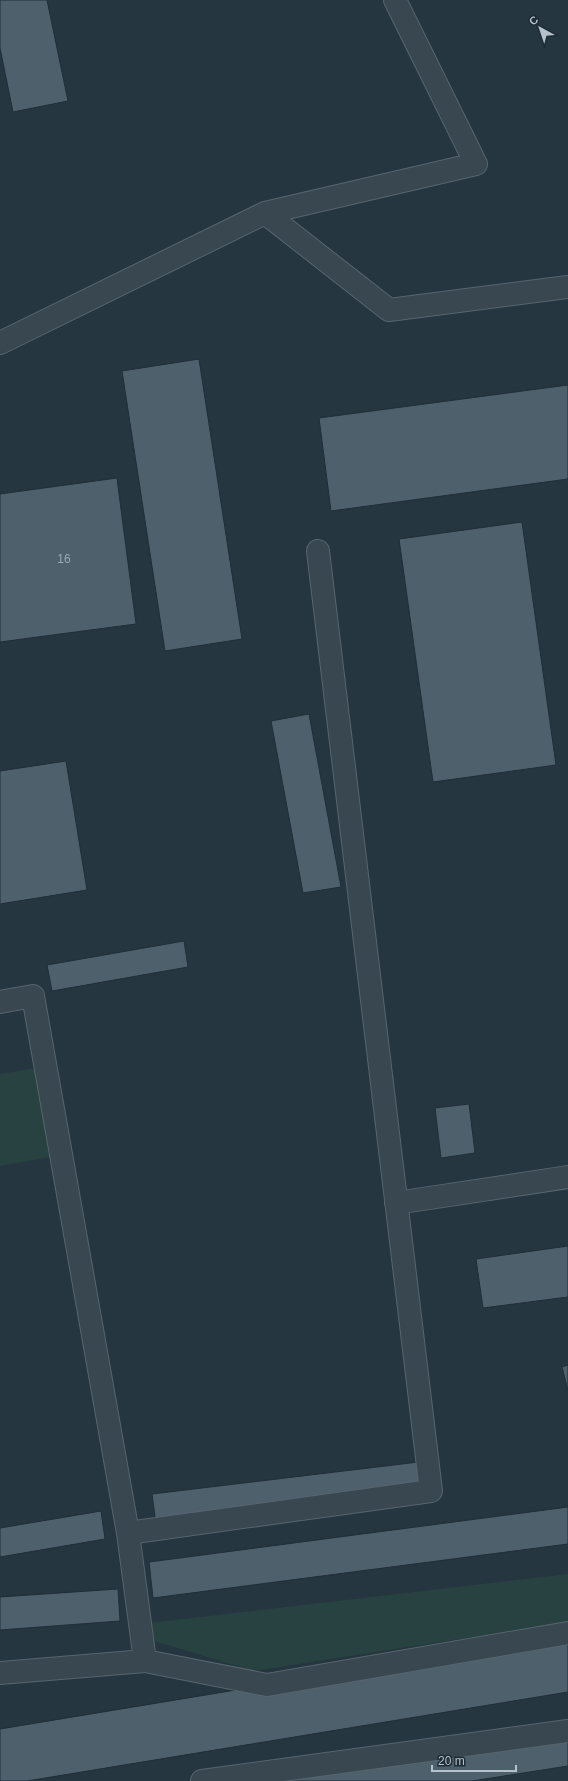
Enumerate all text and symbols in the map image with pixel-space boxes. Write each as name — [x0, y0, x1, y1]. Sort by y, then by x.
north arrow — [520, 8, 560, 48]
text: С — [527, 13, 541, 27]
house number: 16 — [57, 552, 71, 566]
scale bar — [432, 1747, 516, 1773]
text: 20 m — [438, 1754, 465, 1768]

